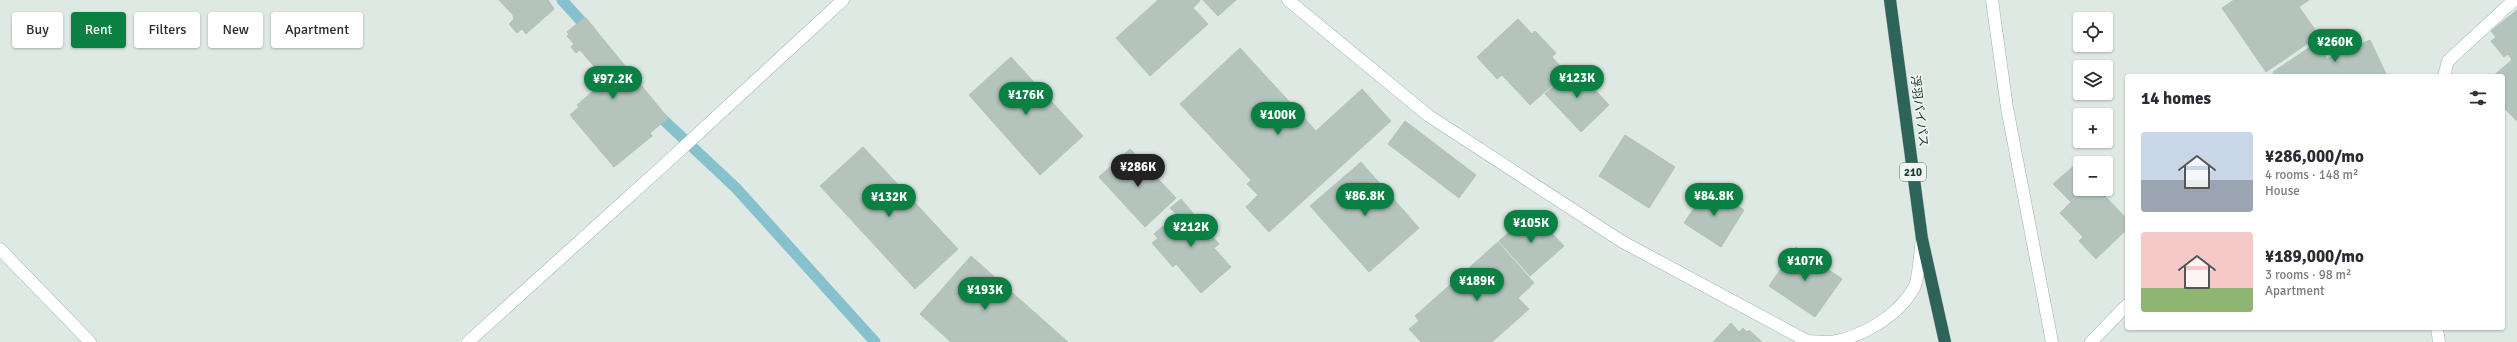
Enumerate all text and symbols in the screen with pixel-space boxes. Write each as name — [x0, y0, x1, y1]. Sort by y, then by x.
chip: Buy — [12, 12, 63, 48]
chip: Rent — [71, 12, 126, 48]
chip: Filters — [134, 12, 200, 48]
chip: New — [208, 12, 263, 48]
chip: Apartment — [271, 12, 363, 48]
map controls — [2073, 12, 2113, 196]
button: locate — [2073, 12, 2113, 52]
pin: ¥260K — [2307, 29, 2363, 63]
text: ¥260K — [2317, 34, 2353, 50]
button: layers — [2073, 60, 2113, 100]
pin: ¥123K — [1549, 65, 1605, 99]
pin: ¥97.2K — [580, 66, 646, 100]
text: ¥123K — [1559, 70, 1595, 86]
text: ¥97.2K — [593, 71, 633, 87]
street label: 浮羽バイパス — [1907, 74, 1931, 148]
pin: ¥176K — [998, 82, 1054, 116]
text: ¥176K — [1008, 87, 1044, 103]
icon: filters — [2467, 87, 2489, 109]
text: 14 homes — [2141, 88, 2211, 109]
pin: ¥100K — [1250, 102, 1306, 136]
text: ¥100K — [1260, 107, 1296, 123]
button: + — [2073, 108, 2113, 148]
text: ¥286,000/mo — [2265, 146, 2364, 167]
icon: home — [2173, 148, 2221, 196]
pin: ¥286K — [1110, 154, 1166, 188]
button: − — [2073, 156, 2113, 196]
text: ¥286K — [1120, 159, 1156, 175]
road number: 210 — [1900, 163, 1926, 181]
text: 4 rooms · 148 m² — [2265, 167, 2358, 183]
pin: ¥86.8K — [1332, 183, 1398, 217]
pin: ¥84.8K — [1681, 183, 1747, 217]
text: House — [2265, 183, 2300, 199]
pin: ¥132K — [861, 184, 917, 218]
text: ¥86.8K — [1345, 188, 1385, 204]
text: ¥84.8K — [1694, 188, 1734, 204]
text: ¥132K — [871, 189, 907, 205]
pin: ¥105K — [1503, 210, 1559, 244]
pin: ¥212K — [1163, 214, 1219, 248]
text: ¥105K — [1513, 215, 1549, 231]
text: ¥212K — [1173, 219, 1209, 235]
text: ¥189,000/mo — [2265, 246, 2364, 267]
pin: ¥107K — [1777, 248, 1833, 282]
icon: home — [2173, 248, 2221, 296]
text: ¥107K — [1787, 253, 1823, 269]
text: 3 rooms · 98 m² — [2265, 267, 2351, 283]
pin: ¥189K — [1449, 268, 1505, 302]
text: ¥189K — [1459, 273, 1495, 289]
pin: ¥193K — [957, 277, 1013, 311]
text: ¥193K — [967, 282, 1003, 298]
text: Apartment — [2265, 283, 2325, 299]

